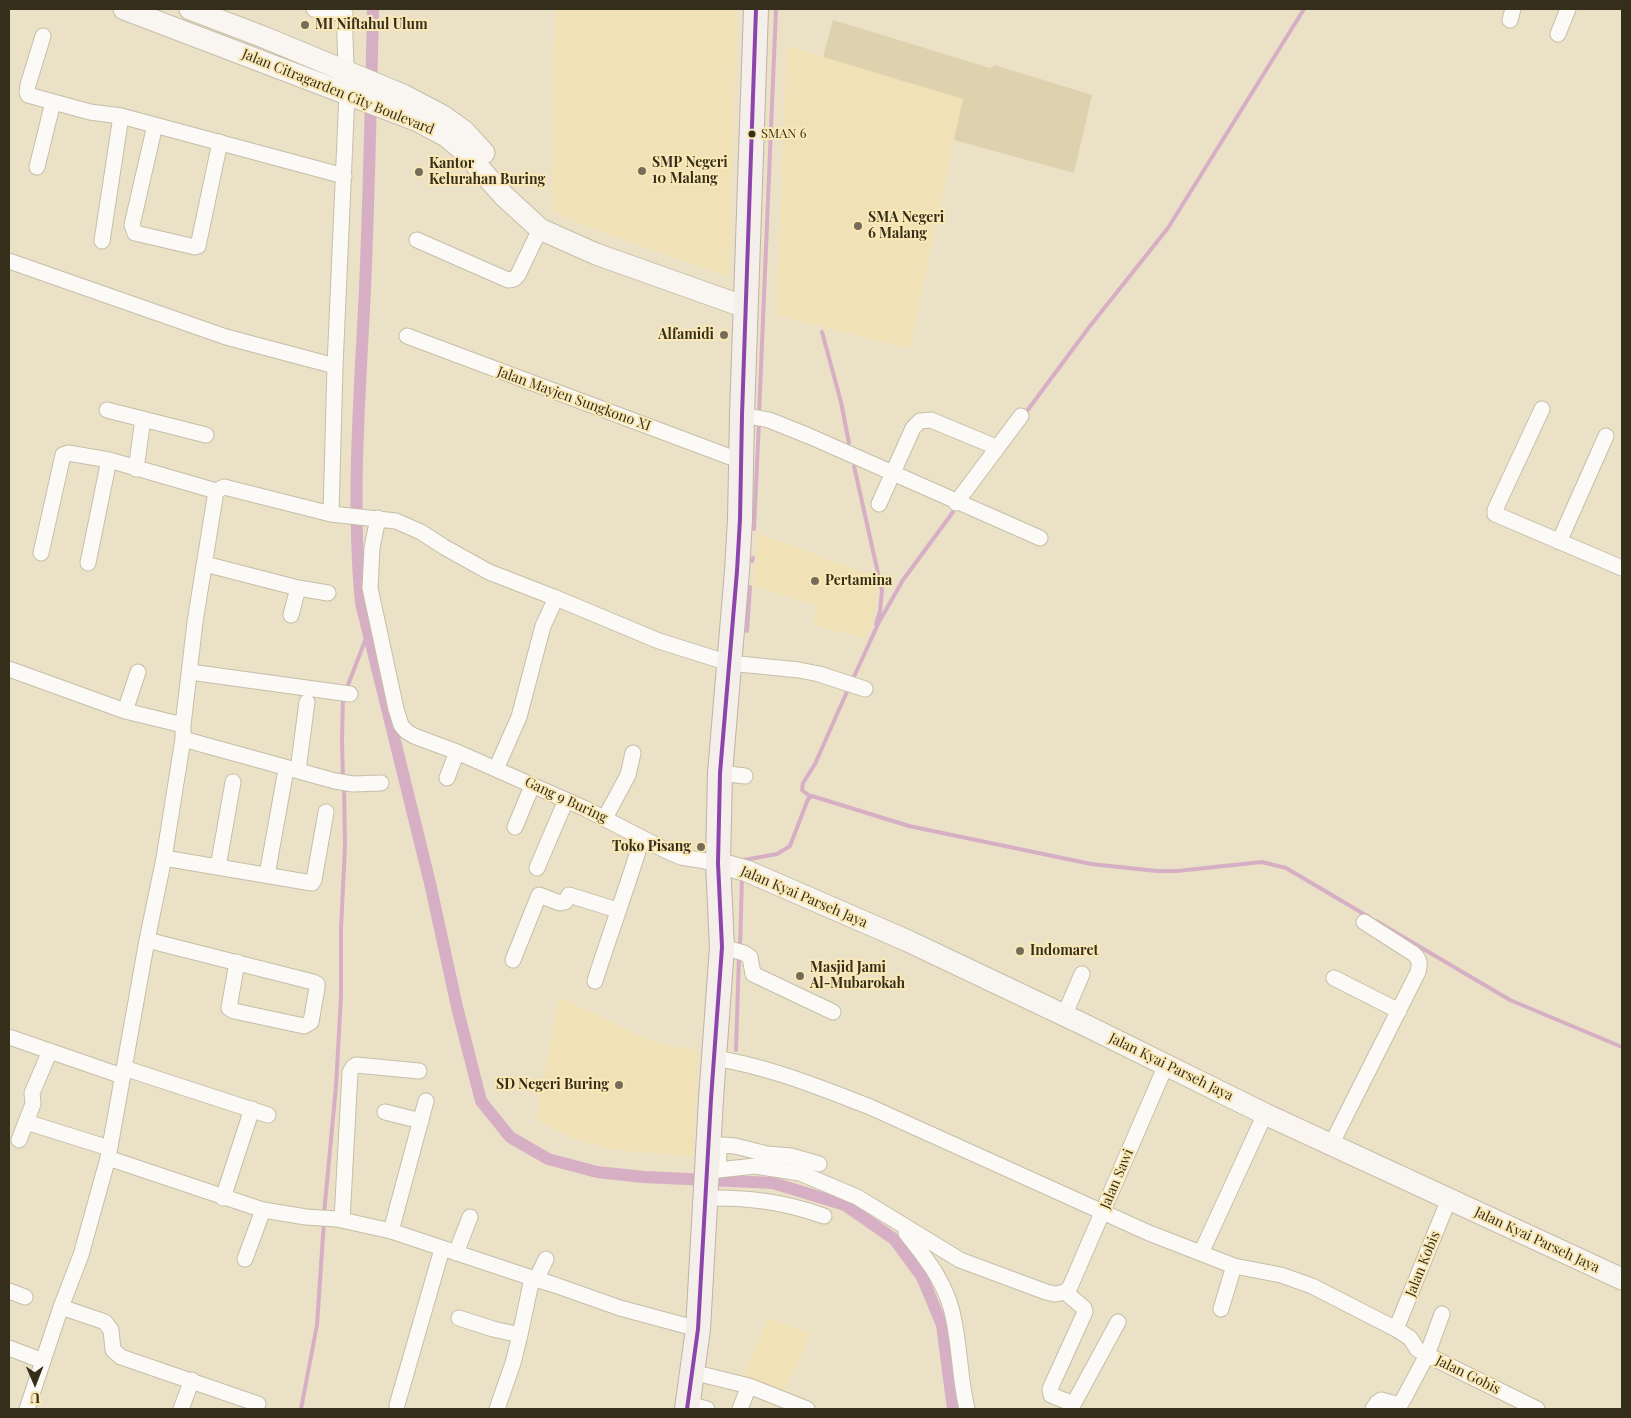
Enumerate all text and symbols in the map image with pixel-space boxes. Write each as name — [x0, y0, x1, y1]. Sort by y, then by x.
place label: MI Niftahul Ulum — [315, 17, 428, 33]
marker: MI Niftahul Ulum — [299, 19, 311, 31]
street label: Jalan Citragarden City Boulevard — [240, 46, 436, 138]
place label: SMAN 6 — [761, 126, 806, 142]
marker: SMAN 6 — [747, 129, 757, 139]
place label: SMP Negeri 10 Malang — [652, 155, 728, 188]
place label: Kantor Kelurahan Buring — [429, 156, 545, 188]
marker: SMP Negeri 10 Malang — [636, 165, 648, 177]
marker: Kantor Kelurahan Buring — [413, 166, 425, 178]
place label: SMA Negeri 6 Malang — [868, 210, 944, 242]
marker: SMA Negeri 6 Malang — [852, 220, 864, 232]
place label: Alfamidi — [658, 327, 714, 343]
marker: Alfamidi — [718, 329, 730, 341]
street label: Jalan Mayjen Sungkono XI — [495, 363, 653, 435]
place label: Pertamina — [825, 573, 892, 589]
marker: Pertamina — [809, 575, 821, 587]
street label: Gang 9 Buring — [522, 774, 610, 826]
place label: Toko Pisang — [612, 839, 691, 855]
marker: Toko Pisang — [695, 841, 707, 853]
street label: Jalan Kyai Parseh Jaya — [738, 863, 870, 931]
place label: Indomaret — [1030, 943, 1098, 959]
marker: Indomaret — [1014, 945, 1026, 957]
place label: Masjid Jami Al-Mubarokah — [810, 960, 905, 992]
marker: Masjid Jami Al-Mubarokah — [794, 970, 806, 982]
street label: Jalan Kyai Parseh Jaya — [1106, 1030, 1236, 1104]
place label: SD Negeri Buring — [496, 1077, 609, 1093]
marker: SD Negeri Buring — [613, 1079, 625, 1091]
street label: Jalan Sawi — [1097, 1147, 1137, 1211]
street label: Jalan Kyai Parseh Jaya — [1472, 1204, 1602, 1276]
street label: Jalan Kobis — [1402, 1229, 1444, 1299]
street label: Jalan Gobis — [1433, 1352, 1503, 1398]
north arrow — [10, 1358, 60, 1408]
text: U — [30, 1389, 40, 1408]

